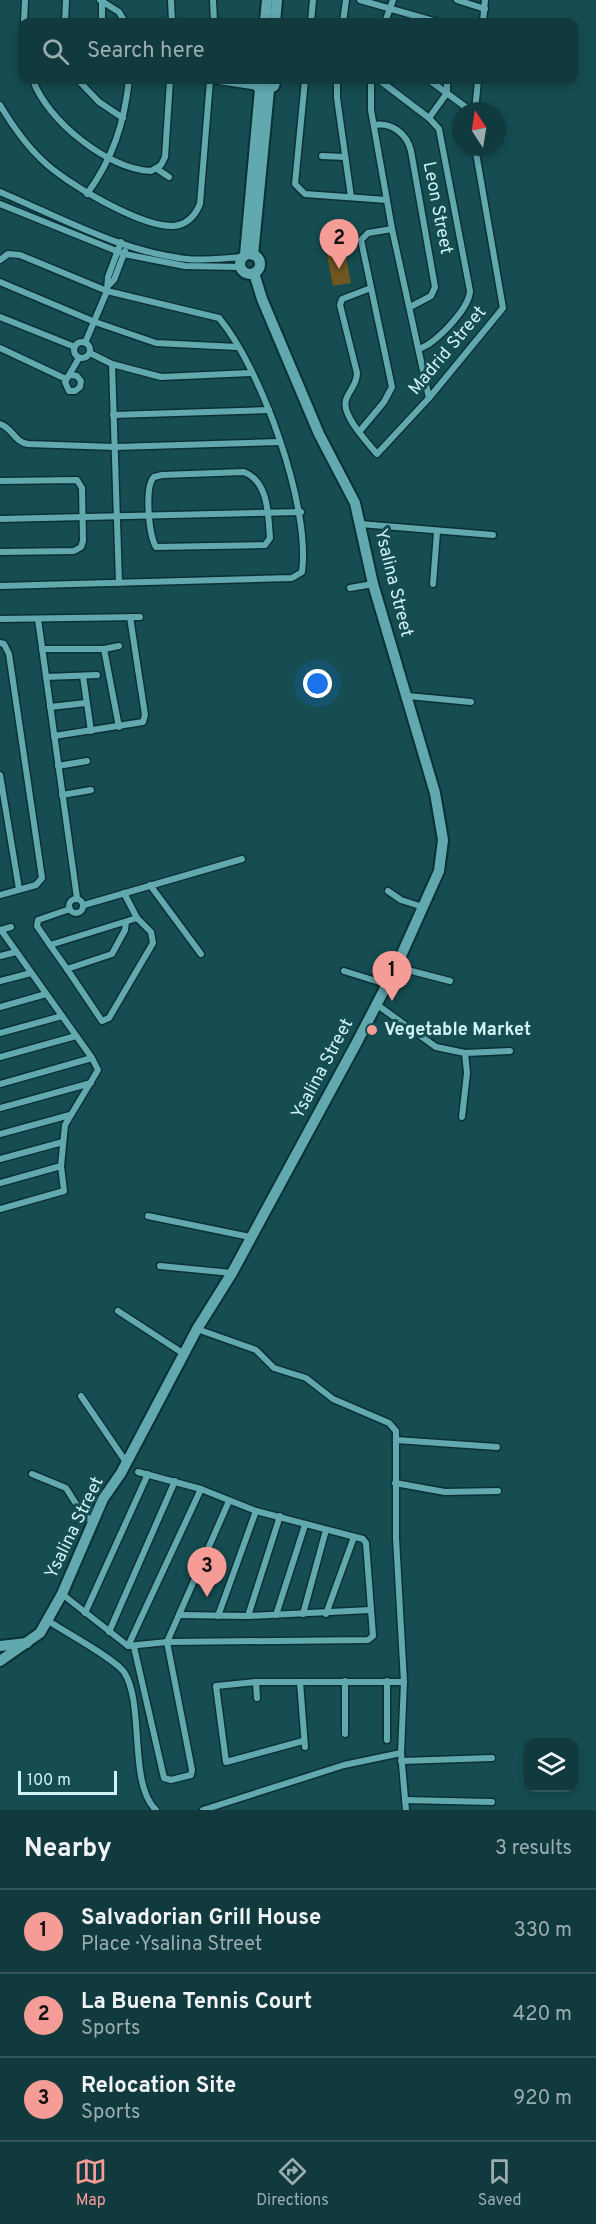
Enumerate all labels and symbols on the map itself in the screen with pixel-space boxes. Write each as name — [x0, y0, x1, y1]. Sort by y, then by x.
north arrow — [452, 102, 506, 156]
street label: Leon Street — [417, 160, 457, 256]
pin: 2 — [320, 220, 358, 269]
street label: Madrid Street — [404, 302, 492, 400]
street label: Ysalina Street — [368, 526, 418, 640]
your location — [303, 669, 332, 698]
pin: 1 — [372, 952, 412, 1001]
street label: Ysalina Street — [287, 1015, 359, 1123]
place label: Vegetable Market — [384, 1019, 531, 1042]
marker: Vegetable Market — [365, 1023, 379, 1037]
street label: Ysalina Street — [40, 1473, 110, 1583]
pin: 3 — [188, 1548, 226, 1597]
scale bar — [18, 1768, 117, 1796]

